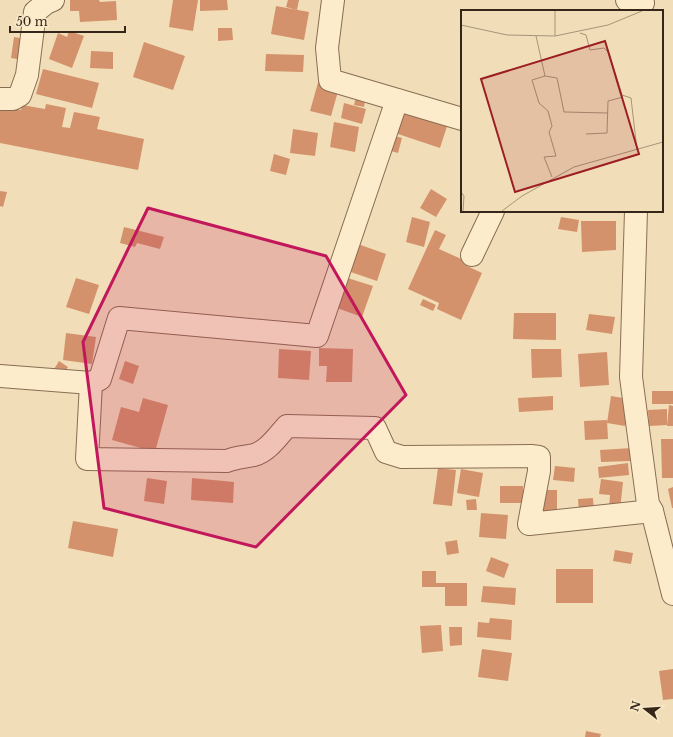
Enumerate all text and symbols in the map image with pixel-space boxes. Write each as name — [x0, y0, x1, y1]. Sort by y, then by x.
scale bar — [10, 8, 125, 34]
inset map — [461, 10, 663, 212]
text: 50 m — [16, 14, 48, 29]
north arrow — [625, 689, 665, 729]
text: N — [627, 698, 644, 713]

